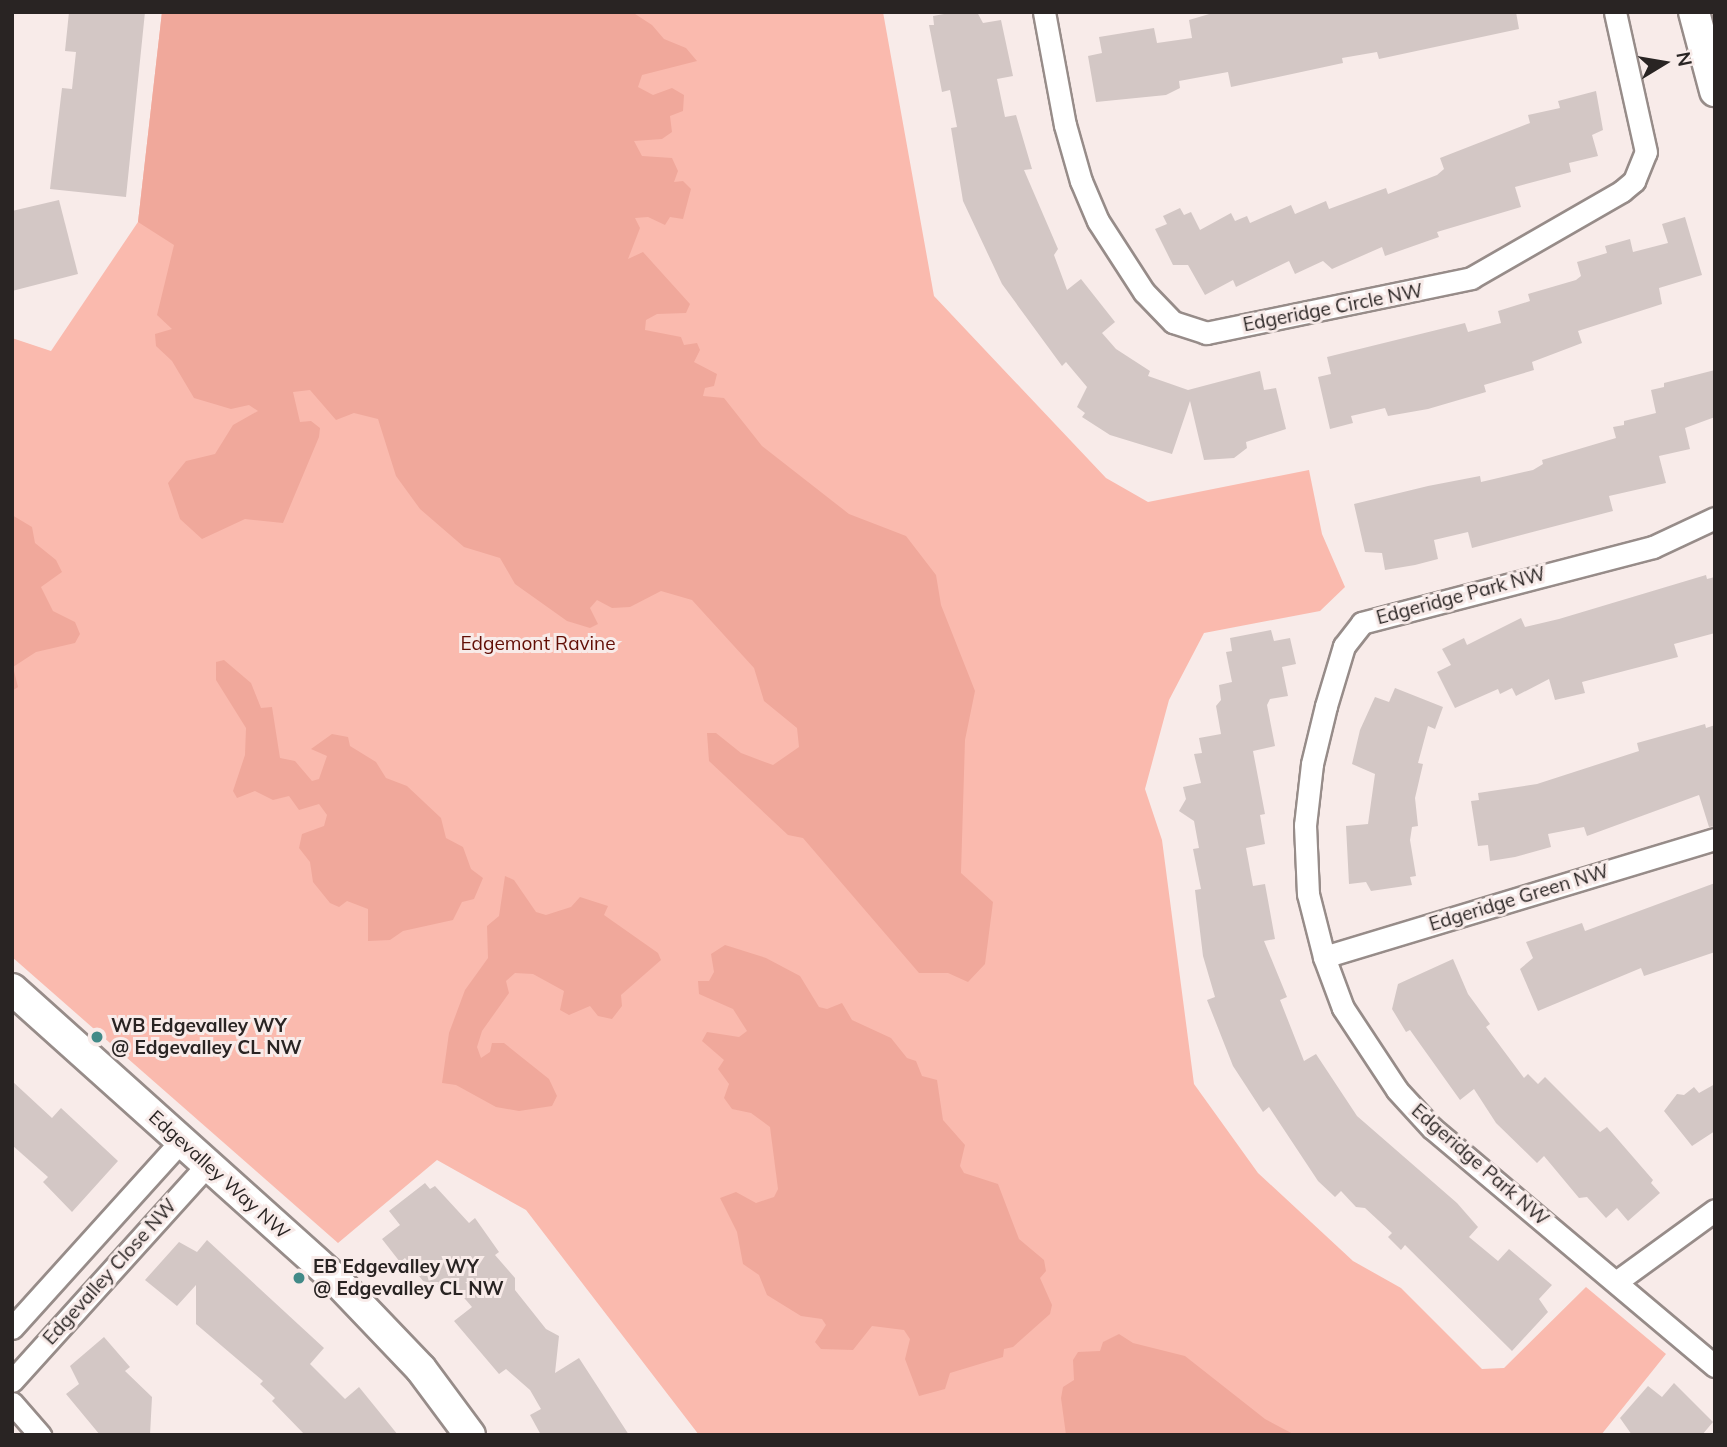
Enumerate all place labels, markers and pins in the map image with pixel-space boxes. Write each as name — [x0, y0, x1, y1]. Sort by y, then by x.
place label: WB Edgevalley WY @ Edgevalley CL NW — [111, 1015, 302, 1059]
marker: WB Edgevalley WY @ Edgevalley CL NW — [89, 1029, 105, 1045]
place label: EB Edgevalley WY @ Edgevalley CL NW — [313, 1256, 504, 1300]
marker: EB Edgevalley WY @ Edgevalley CL NW — [291, 1270, 307, 1286]

